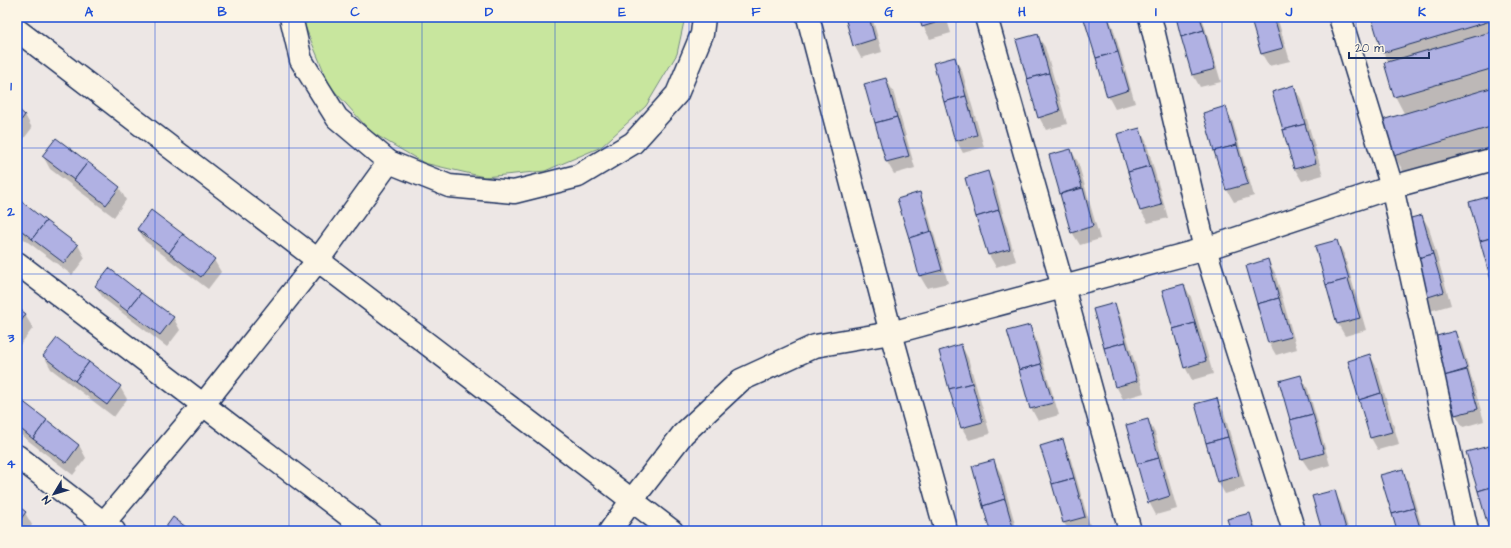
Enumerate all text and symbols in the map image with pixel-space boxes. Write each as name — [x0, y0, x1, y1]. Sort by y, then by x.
text: A — [85, 3, 94, 21]
text: B — [217, 3, 227, 21]
text: C — [350, 3, 360, 21]
text: D — [485, 3, 494, 21]
text: E — [618, 3, 626, 21]
text: F — [751, 3, 761, 21]
text: G — [884, 3, 894, 21]
text: H — [1018, 3, 1026, 21]
text: I — [1155, 3, 1157, 21]
text: J — [1285, 3, 1293, 21]
text: K — [1418, 3, 1426, 21]
scale bar — [1349, 34, 1429, 60]
text: 20 m — [1355, 40, 1384, 57]
text: 1 — [10, 77, 12, 95]
text: 2 — [6, 203, 15, 221]
text: 3 — [7, 329, 15, 347]
text: 4 — [7, 455, 16, 473]
north arrow — [34, 474, 74, 514]
text: N — [38, 492, 55, 507]

